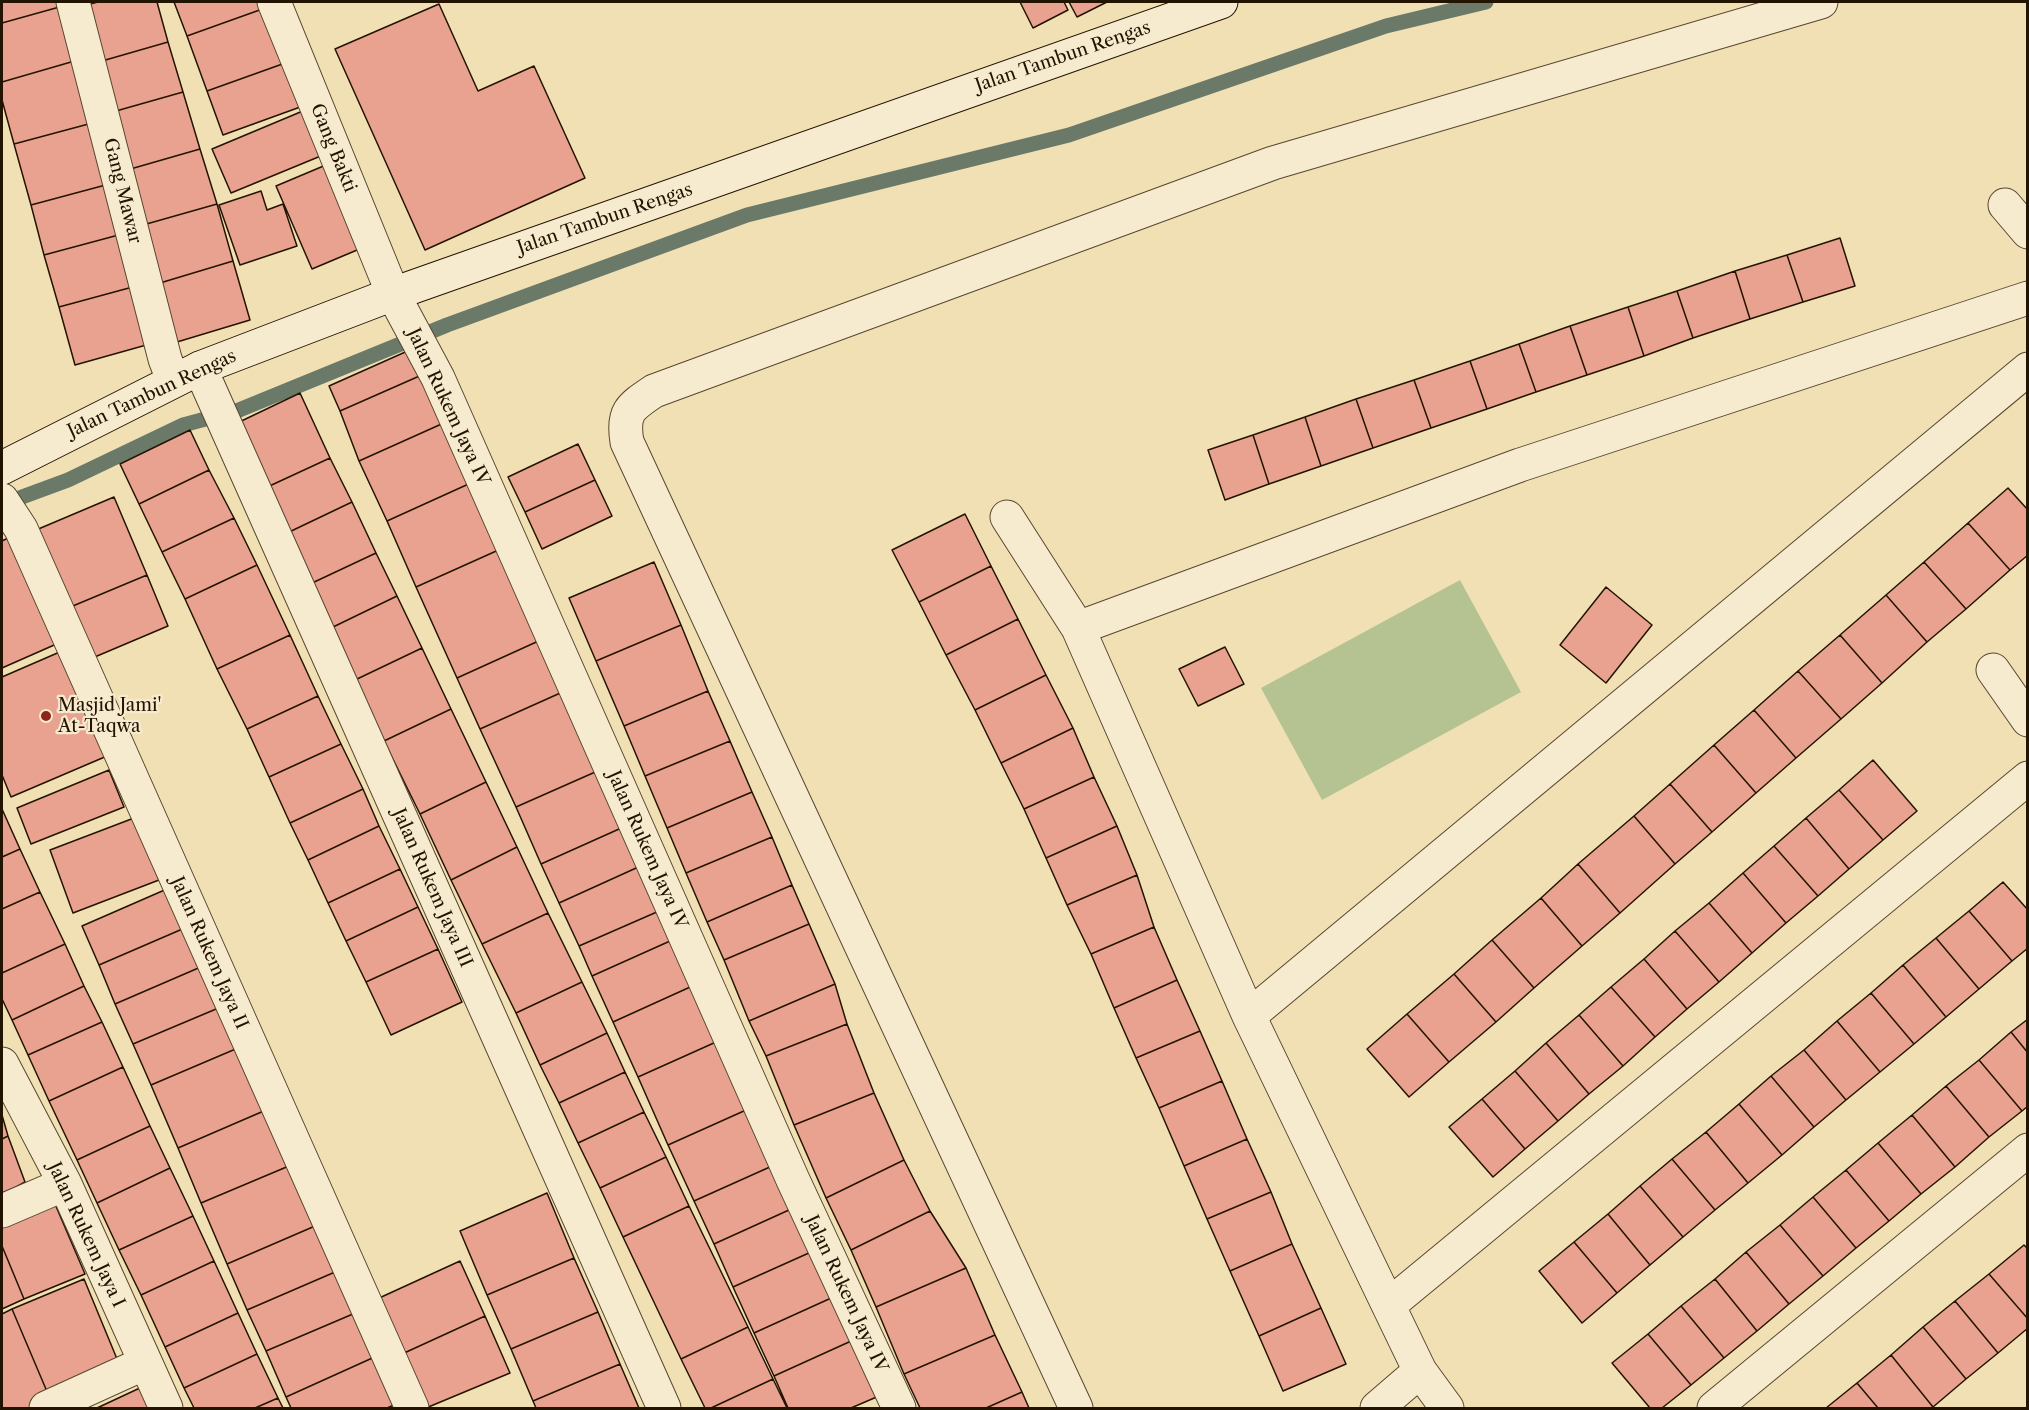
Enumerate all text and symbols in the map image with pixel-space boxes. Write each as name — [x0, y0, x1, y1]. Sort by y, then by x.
street label: Jalan Tambun Rengas — [973, 17, 1153, 97]
street label: Gang Bakti — [305, 100, 361, 196]
street label: Gang Mawar — [98, 136, 146, 246]
street label: Jalan Tambun Rengas — [515, 179, 695, 259]
street label: Jalan Rukem Jaya IV — [402, 325, 494, 489]
street label: Jalan Tambun Rengas — [64, 345, 240, 443]
place label: Masjid Jami' At-Taqwa — [58, 695, 161, 738]
marker: Masjid Jami' At-Taqwa — [39, 709, 53, 723]
street label: Jalan Rukem Jaya IV — [602, 768, 692, 932]
street label: Jalan Rukem Jaya III — [387, 805, 477, 971]
street label: Jalan Rukem Jaya II — [166, 873, 252, 1033]
street label: Jalan Rukem Jaya I — [43, 1159, 129, 1311]
street label: Jalan Rukem Jaya IV — [800, 1212, 892, 1376]

